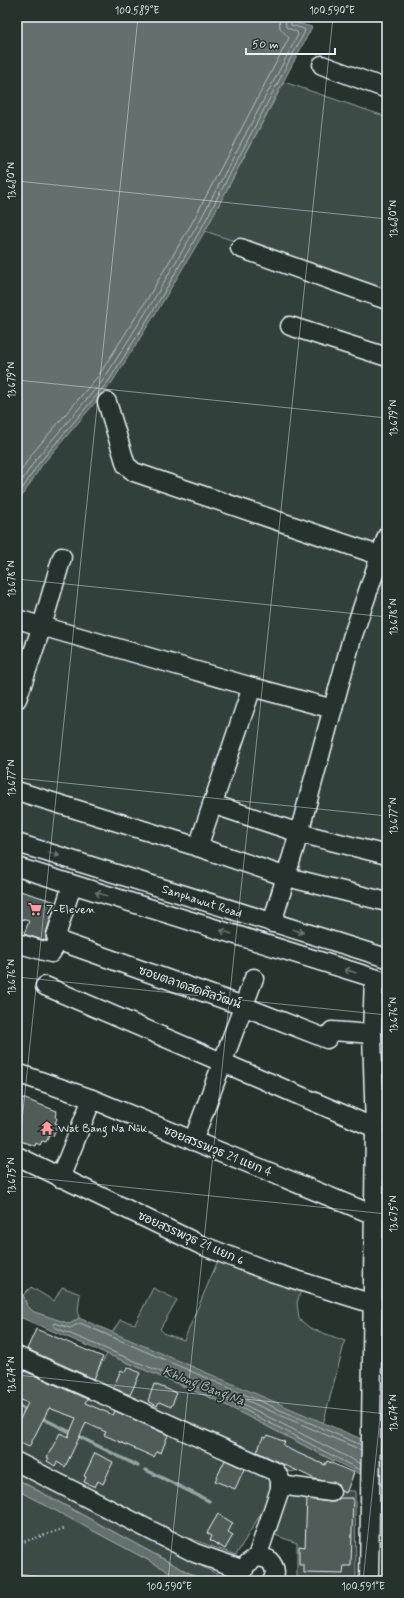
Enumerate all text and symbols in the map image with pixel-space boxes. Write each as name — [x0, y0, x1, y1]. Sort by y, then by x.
text: 100.589°E — [115, 4, 159, 18]
text: 100.590°E — [309, 4, 355, 18]
scale bar — [246, 30, 335, 56]
text: 50 m — [252, 37, 279, 53]
text: 13.680°N — [5, 162, 19, 200]
text: 13.680°N — [387, 200, 401, 238]
text: 13.679°N — [5, 361, 19, 398]
text: 13.679°N — [387, 399, 401, 436]
text: 13.678°N — [5, 560, 19, 597]
text: 13.678°N — [387, 598, 401, 635]
text: 13.677°N — [5, 759, 19, 796]
text: 13.677°N — [387, 797, 401, 834]
one-way arrow — [48, 851, 60, 859]
street label: Sanphawut Road — [160, 881, 244, 922]
one-way arrow — [95, 890, 108, 897]
supermarket icon: 7-Eleven — [27, 901, 43, 917]
place label: 7-Eleven — [46, 902, 96, 918]
one-way arrow — [219, 928, 232, 935]
one-way arrow — [292, 928, 305, 935]
text: 13.676°N — [5, 959, 19, 995]
street label: ซอยตลาดสดศิลวัฒน์ — [136, 962, 243, 1013]
one-way arrow — [343, 967, 356, 974]
text: 13.676°N — [387, 997, 401, 1033]
temple icon: Wat Bang Na Nok — [39, 1120, 55, 1136]
place label: Wat Bang Na Nok — [58, 1121, 148, 1138]
street label: ซอยสรรพวุธ 21 แยก 4 — [161, 1123, 274, 1181]
text: 13.675°N — [5, 1157, 19, 1194]
text: 13.675°N — [387, 1195, 401, 1232]
street label: ซอยสรรพวุธ 21 แยก 6 — [135, 1208, 246, 1270]
text: 13.674°N — [5, 1356, 19, 1394]
water label: Khlong Bang Na — [159, 1363, 247, 1412]
text: 13.674°N — [387, 1394, 401, 1432]
text: 100.590°E — [146, 1580, 192, 1594]
text: 100.591°E — [341, 1580, 385, 1594]

